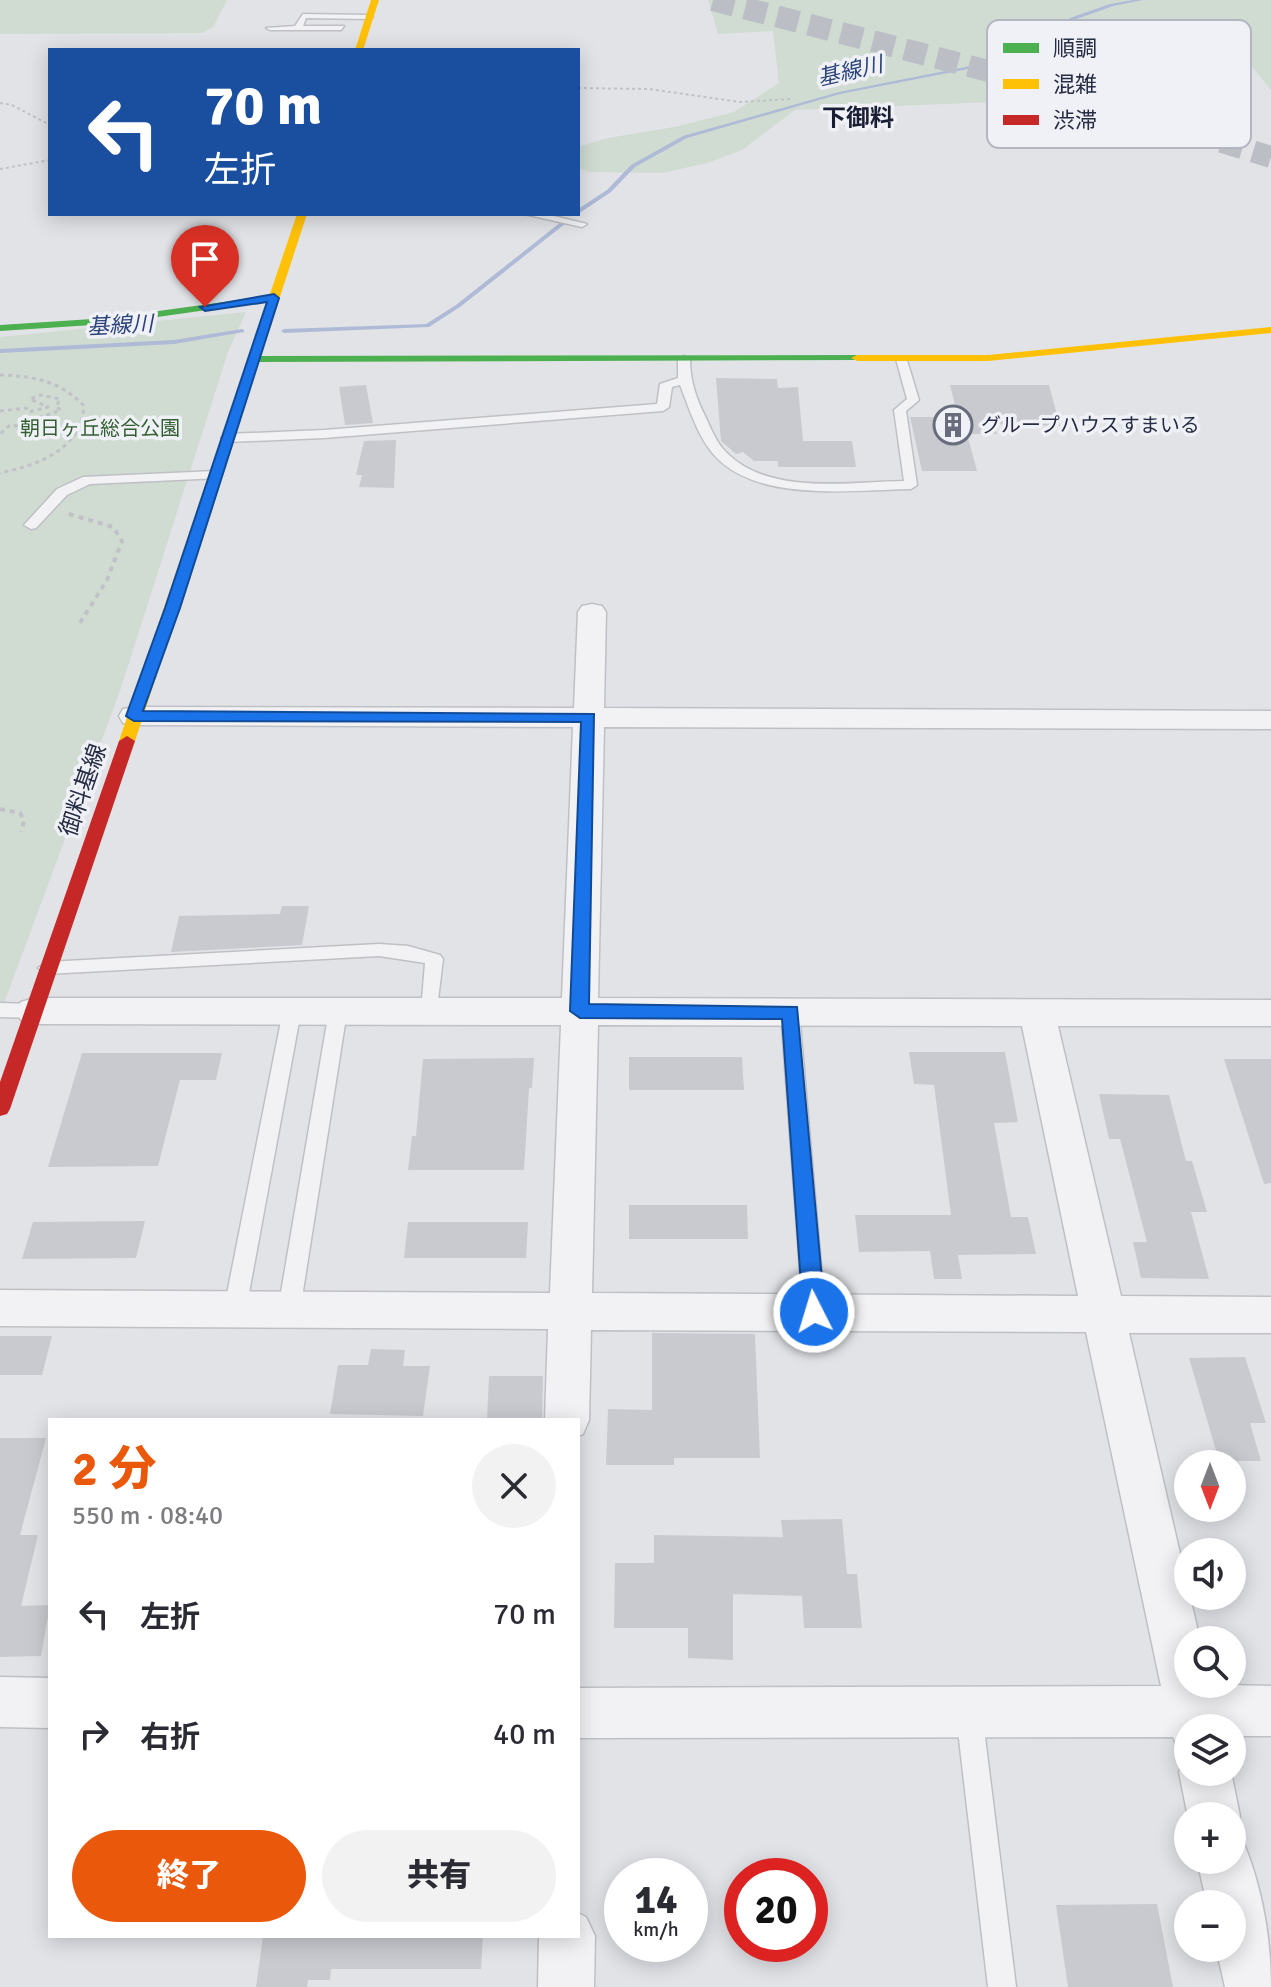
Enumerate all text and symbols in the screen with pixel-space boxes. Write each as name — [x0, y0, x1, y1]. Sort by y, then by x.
legend — [987, 20, 1251, 148]
text: 順調 — [1053, 35, 1097, 62]
water label: 基線川 — [815, 50, 887, 92]
text: 70 m — [204, 71, 322, 140]
text: 混雑 — [1053, 71, 1097, 98]
icon: left — [72, 80, 176, 184]
district label: 下御料 — [822, 103, 894, 133]
text: 渋滞 — [1053, 107, 1097, 134]
text: 左折 — [204, 148, 276, 193]
pin — [171, 225, 239, 307]
icon: arrive — [183, 237, 227, 281]
water label: 基線川 — [86, 310, 156, 340]
building icon: グループハウスすまいる — [932, 404, 974, 446]
place label: グループハウスすまいる — [981, 413, 1200, 438]
park label: 朝日ヶ丘総合公園 — [20, 416, 180, 441]
street label: 御料基線 — [53, 740, 113, 840]
position arrow — [772, 1270, 856, 1354]
text: 2 分 — [72, 1440, 156, 1499]
button: close — [472, 1444, 556, 1528]
north arrow — [1174, 1450, 1246, 1522]
map controls — [1174, 1450, 1246, 1962]
text: 550 m · 08:40 — [72, 1500, 223, 1532]
button: sound — [1174, 1538, 1246, 1610]
icon: left — [72, 1592, 116, 1636]
text: 70 m — [493, 1596, 556, 1633]
text: 左折 — [140, 1599, 200, 1636]
button: search — [1174, 1626, 1246, 1698]
icon: right — [72, 1712, 116, 1756]
button: layers — [1174, 1714, 1246, 1786]
text: 40 m — [493, 1716, 556, 1753]
text: 右折 — [140, 1719, 200, 1756]
button: + — [1174, 1802, 1246, 1874]
button: 終了 — [72, 1830, 306, 1922]
button: 共有 — [322, 1830, 556, 1922]
speed limit sign: 20 — [724, 1858, 828, 1962]
text: 14 — [634, 1875, 678, 1925]
button: − — [1174, 1890, 1246, 1962]
text: km/h — [633, 1917, 679, 1942]

